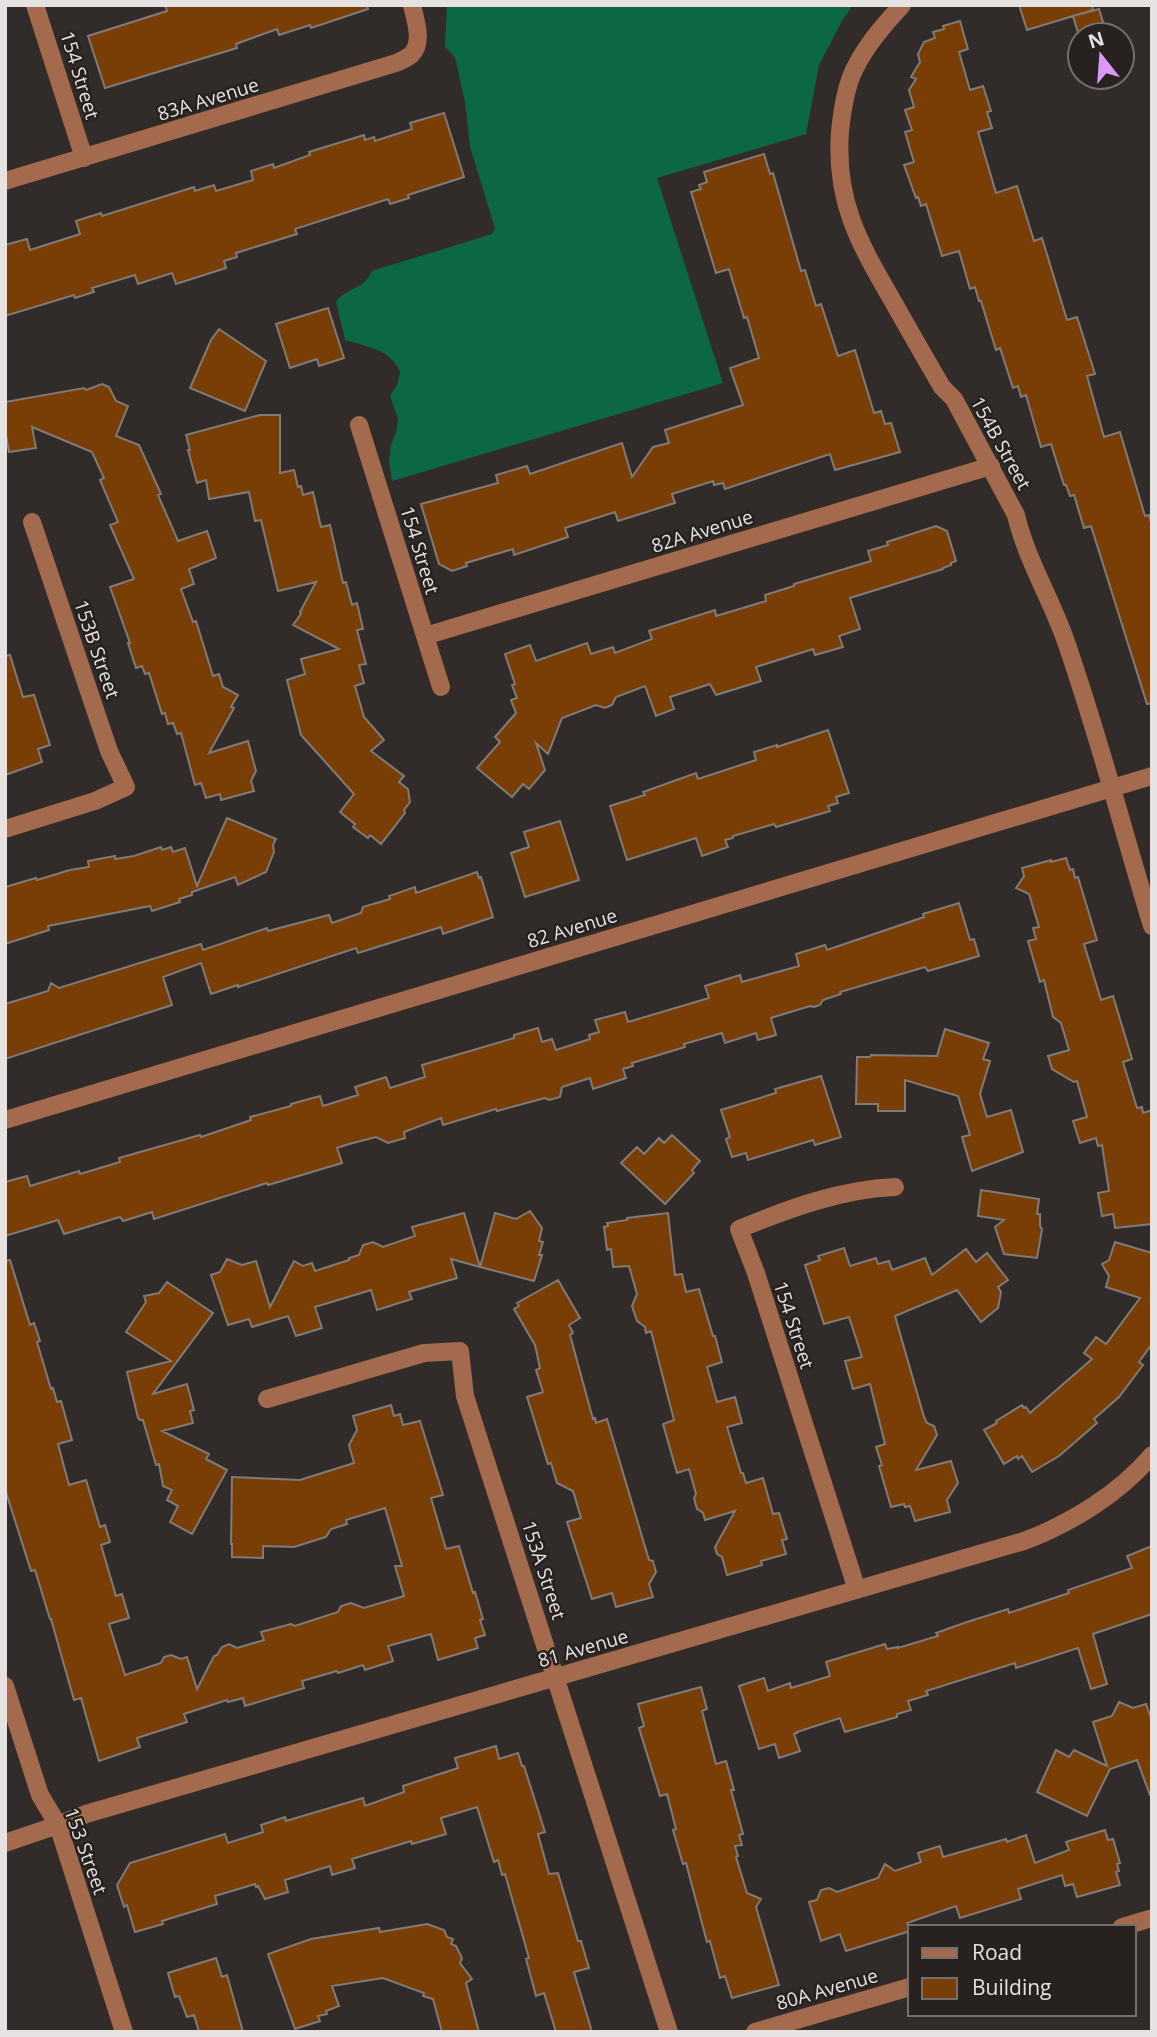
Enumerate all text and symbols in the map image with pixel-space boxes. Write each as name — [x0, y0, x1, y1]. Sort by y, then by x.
north arrow — [1066, 21, 1136, 91]
text: N — [1085, 25, 1107, 54]
street label: 154 Street — [54, 28, 106, 122]
street label: 83A Avenue — [154, 71, 262, 127]
street label: 154B Street — [965, 392, 1037, 494]
street label: 154 Street — [394, 503, 446, 597]
street label: 82A Avenue — [648, 503, 756, 559]
street label: 153B Street — [68, 596, 126, 702]
street label: 82 Avenue — [524, 902, 620, 954]
street label: 154 Street — [768, 1278, 820, 1372]
street label: 153A Street — [516, 1517, 572, 1623]
street label: 81 Avenue — [535, 1623, 631, 1673]
street label: 153 Street — [58, 1804, 114, 1898]
legend — [908, 1925, 1136, 2016]
text: Road — [972, 1938, 1022, 1966]
street label: 80A Avenue — [773, 1962, 881, 2016]
text: Building — [972, 1973, 1051, 2001]

